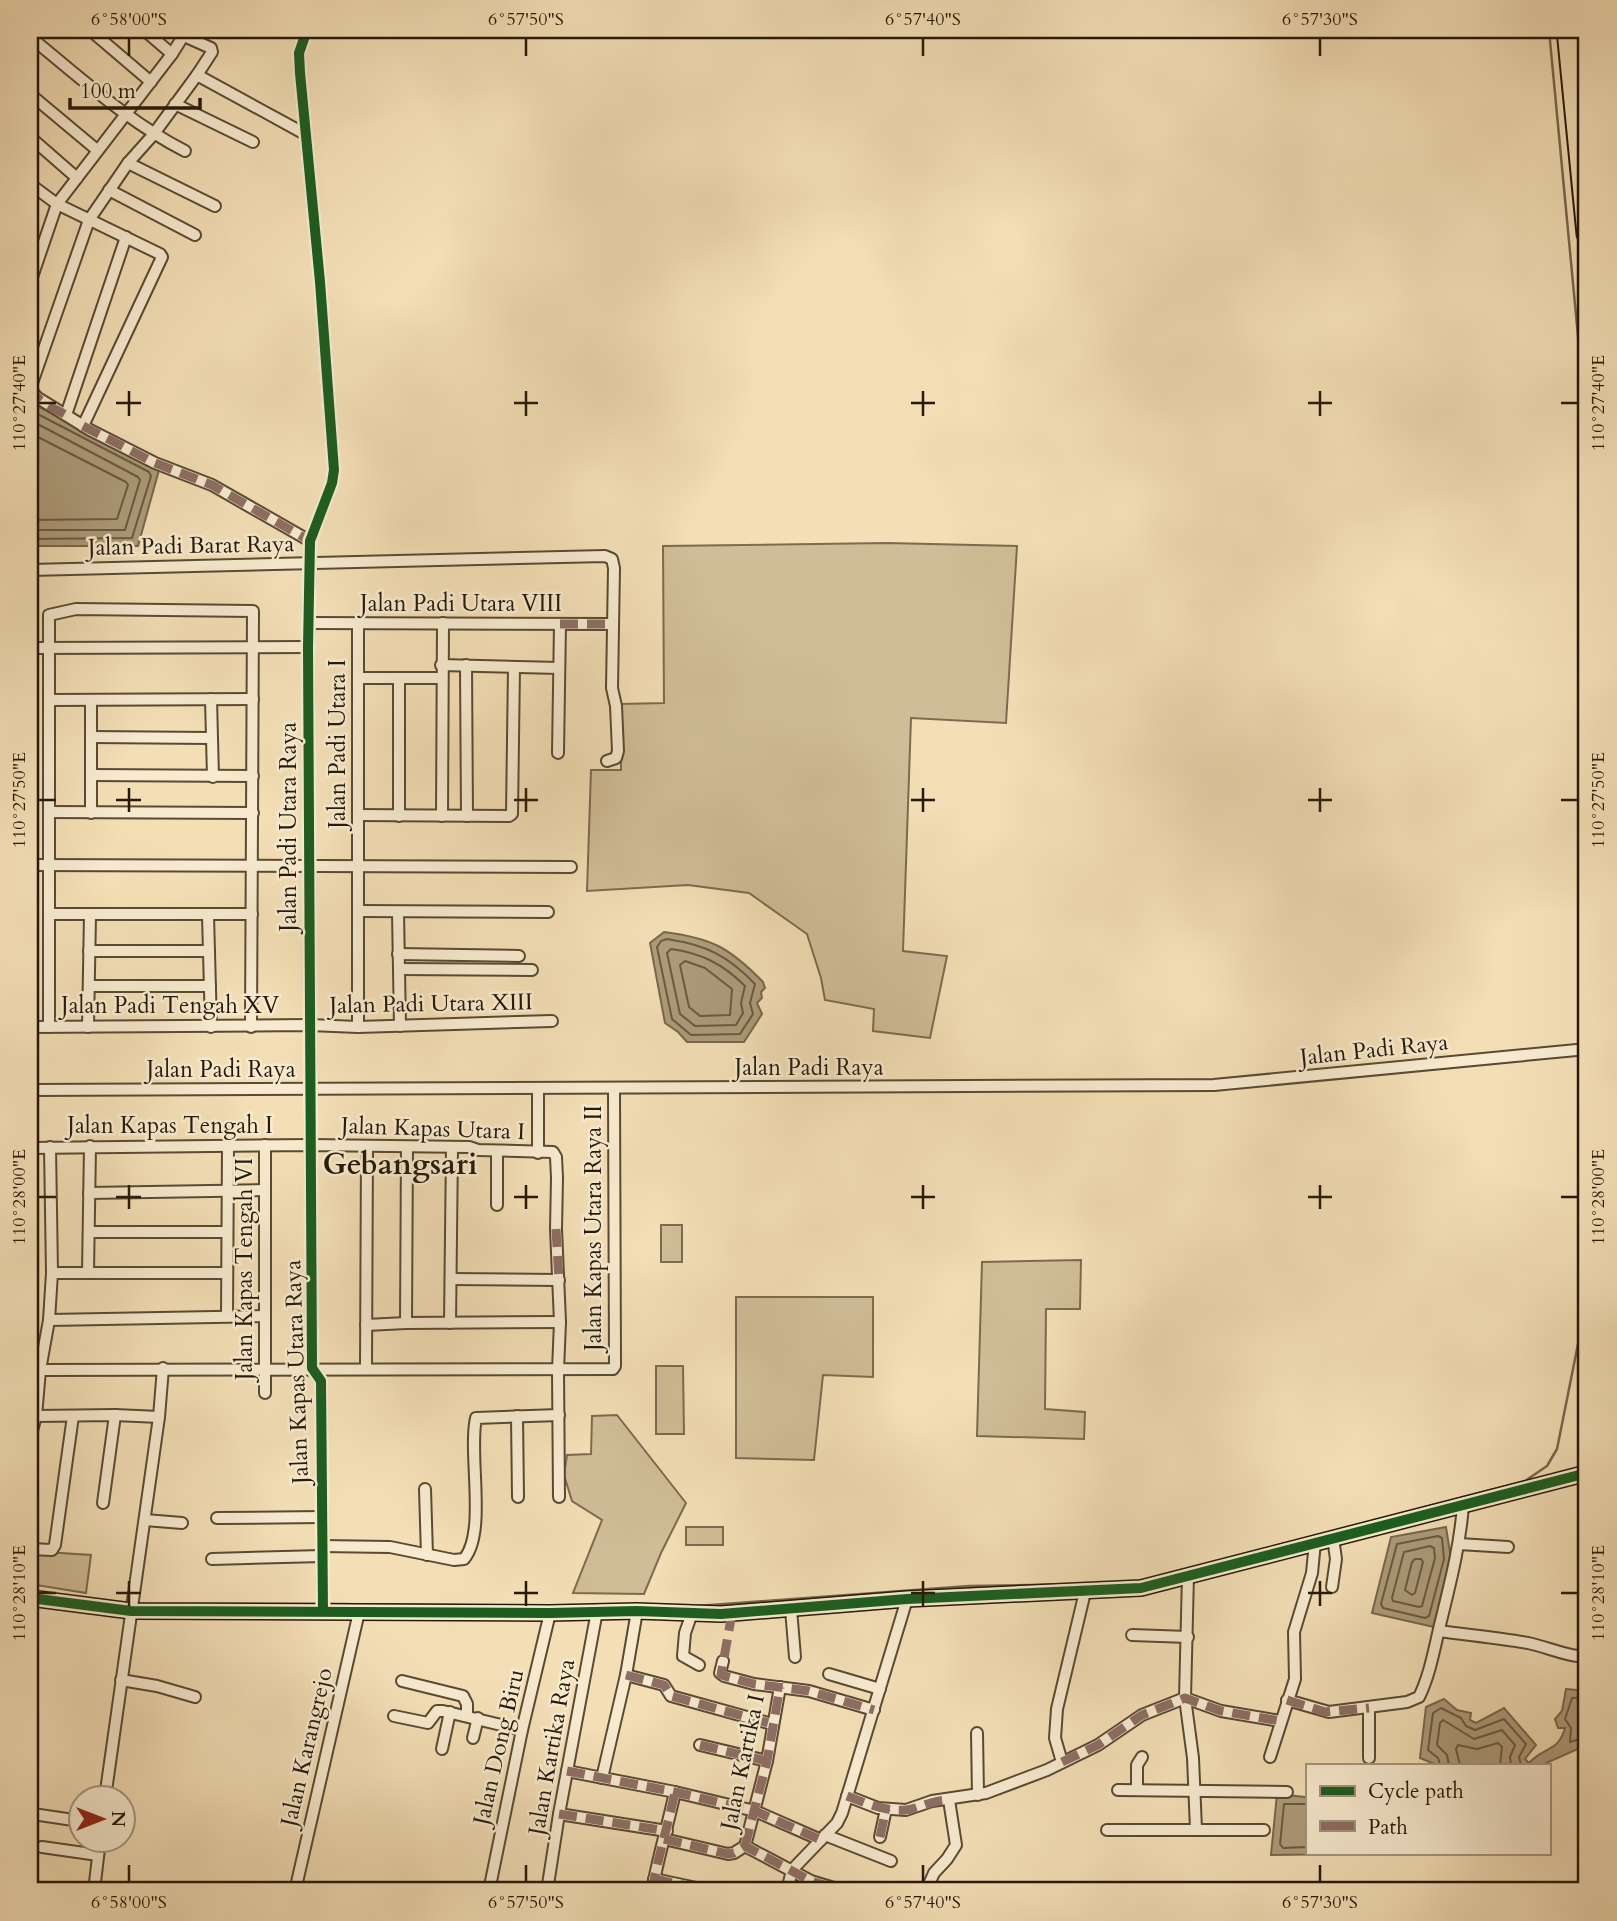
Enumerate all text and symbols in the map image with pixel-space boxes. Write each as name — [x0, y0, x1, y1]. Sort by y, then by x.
text: 6°58'00"S — [91, 7, 167, 32]
text: 6°57'50"S — [488, 7, 564, 32]
text: 6°57'40"S — [885, 7, 961, 32]
text: 6°57'30"S — [1282, 7, 1358, 32]
scale bar — [70, 66, 200, 110]
text: 100 m — [80, 77, 136, 106]
text: 110°27'40"E — [7, 355, 32, 451]
text: 110°27'40"E — [1586, 355, 1611, 451]
street label: Jalan Padi Barat Raya — [85, 528, 295, 563]
street label: Jalan Padi Utara VIII — [357, 588, 562, 619]
street label: Jalan Padi Utara I — [322, 659, 353, 832]
street label: Jalan Padi Utara Raya — [273, 722, 304, 935]
text: 110°27'50"E — [7, 752, 32, 848]
text: 110°27'50"E — [1586, 752, 1611, 848]
street label: Jalan Padi Utara XIII — [326, 986, 533, 1021]
street label: Jalan Padi Tengah XV — [58, 990, 279, 1021]
street label: Jalan Padi Raya — [1295, 1026, 1450, 1073]
street label: Jalan Padi Raya — [731, 1052, 884, 1083]
street label: Jalan Padi Raya — [143, 1054, 296, 1085]
street label: Jalan Kapas Utara Raya II — [578, 1105, 609, 1354]
street label: Jalan Kapas Tengah I — [64, 1110, 273, 1141]
street label: Jalan Kapas Utara I — [337, 1110, 526, 1147]
district label: Gebangsari — [322, 1144, 478, 1185]
text: 110°28'00"E — [7, 1149, 32, 1245]
text: 110°28'00"E — [1586, 1149, 1611, 1245]
street label: Jalan Kapas Tengah VI — [229, 1158, 260, 1383]
street label: Jalan Kapas Utara Raya — [277, 1259, 316, 1488]
text: 110°28'10"E — [7, 1545, 32, 1641]
text: 110°28'10"E — [1586, 1545, 1611, 1641]
street label: Jalan Kartika Raya — [520, 1657, 582, 1841]
street label: Jalan Karangrejo — [273, 1665, 340, 1832]
street label: Jalan Dong Biru — [465, 1666, 531, 1831]
street label: Jalan Kartika I — [712, 1691, 772, 1836]
legend — [1306, 1764, 1550, 1854]
text: Cycle path — [1368, 1777, 1464, 1806]
north arrow — [66, 1784, 136, 1854]
text: N — [105, 1811, 131, 1828]
text: Path — [1368, 1813, 1408, 1842]
text: 6°58'00"S — [91, 1890, 167, 1915]
text: 6°57'50"S — [488, 1890, 564, 1915]
text: 6°57'40"S — [885, 1890, 961, 1915]
text: 6°57'30"S — [1282, 1890, 1358, 1915]

